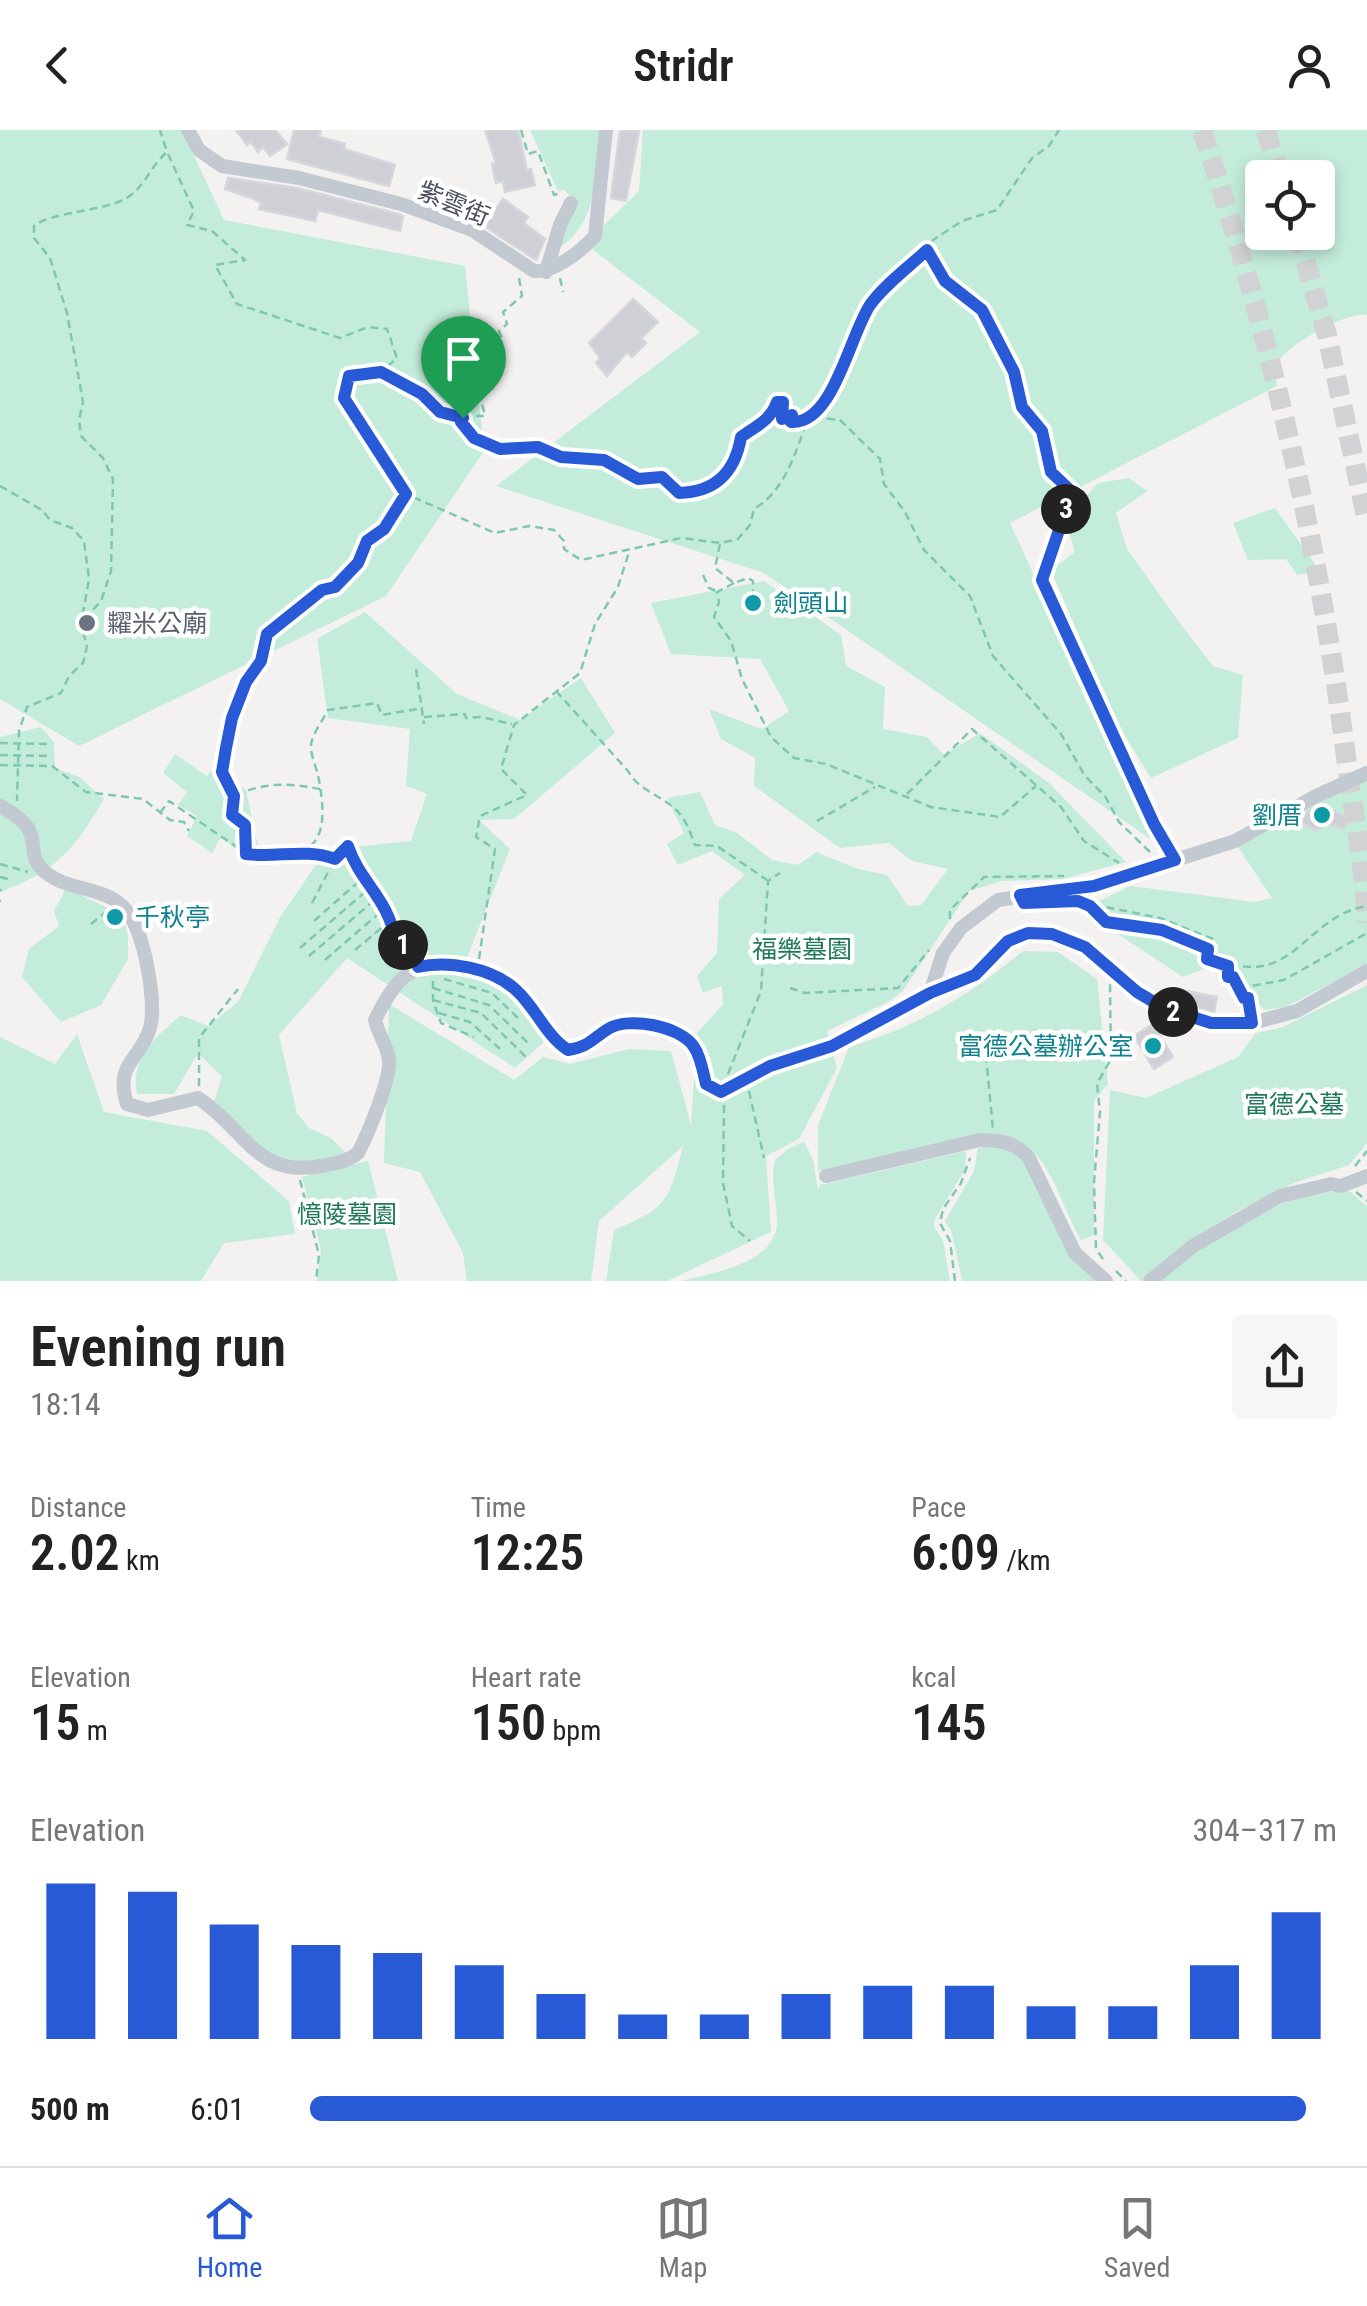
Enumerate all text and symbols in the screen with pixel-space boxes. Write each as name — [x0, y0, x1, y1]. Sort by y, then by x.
icon: back — [30, 38, 85, 93]
icon: person — [1282, 38, 1337, 93]
text: Stridr — [633, 39, 734, 92]
map controls — [1245, 160, 1335, 250]
button: locate — [1245, 160, 1335, 250]
street label: 紫雲街 — [414, 175, 494, 231]
pin — [421, 316, 506, 419]
icon: arrive — [436, 331, 491, 386]
pin: 3 — [1041, 484, 1091, 534]
text: 3 — [1059, 492, 1073, 525]
place label: 劍頭山 — [773, 589, 848, 618]
marker: 劍頭山 — [742, 592, 764, 614]
place label: 糶米公廟 — [107, 609, 207, 638]
marker: 糶米公廟 — [76, 612, 98, 634]
place label: 劉厝 — [1252, 801, 1302, 830]
marker: 劉厝 — [1311, 804, 1333, 826]
place label: 千秋亭 — [135, 903, 210, 932]
marker: 千秋亭 — [104, 906, 126, 928]
pin: 1 — [378, 920, 428, 970]
text: 1 — [396, 928, 410, 961]
park label: 福樂墓園 — [752, 935, 852, 964]
pin: 2 — [1148, 987, 1198, 1037]
text: 2 — [1166, 995, 1180, 1028]
place label: 富德公墓辦公室 — [958, 1032, 1133, 1061]
marker: 富德公墓辦公室 — [1142, 1035, 1164, 1057]
park label: 富德公墓 — [1244, 1090, 1344, 1119]
park label: 憶陵墓園 — [297, 1200, 397, 1229]
button: share — [1232, 1314, 1337, 1419]
text: Evening run — [30, 1315, 286, 1379]
text: 18:14 — [30, 1385, 101, 1423]
text: Distance — [30, 1491, 127, 1524]
text: Time — [471, 1491, 526, 1524]
text: Pace — [911, 1491, 966, 1524]
text: 2.02 — [30, 1524, 120, 1582]
text: 12:25 — [471, 1524, 584, 1582]
text: 6:09 — [911, 1524, 1000, 1582]
text: km — [120, 1544, 160, 1577]
text: /km — [1000, 1544, 1051, 1577]
text: Elevation — [30, 1661, 131, 1694]
text: Heart rate — [471, 1661, 581, 1694]
text: kcal — [911, 1661, 956, 1694]
text: 15 — [30, 1694, 80, 1752]
text: 150 — [471, 1694, 546, 1752]
text: 145 — [911, 1694, 987, 1752]
text: m — [80, 1714, 108, 1747]
text: bpm — [546, 1714, 601, 1747]
text: Elevation — [30, 1811, 145, 1849]
text: 304–317 m — [1192, 1811, 1337, 1849]
text: 500 m — [30, 2090, 110, 2128]
text: 6:01 — [190, 2090, 245, 2128]
tab: Home — [197, 2191, 262, 2284]
tab: Map — [656, 2191, 711, 2284]
tab: Saved — [1104, 2191, 1170, 2284]

